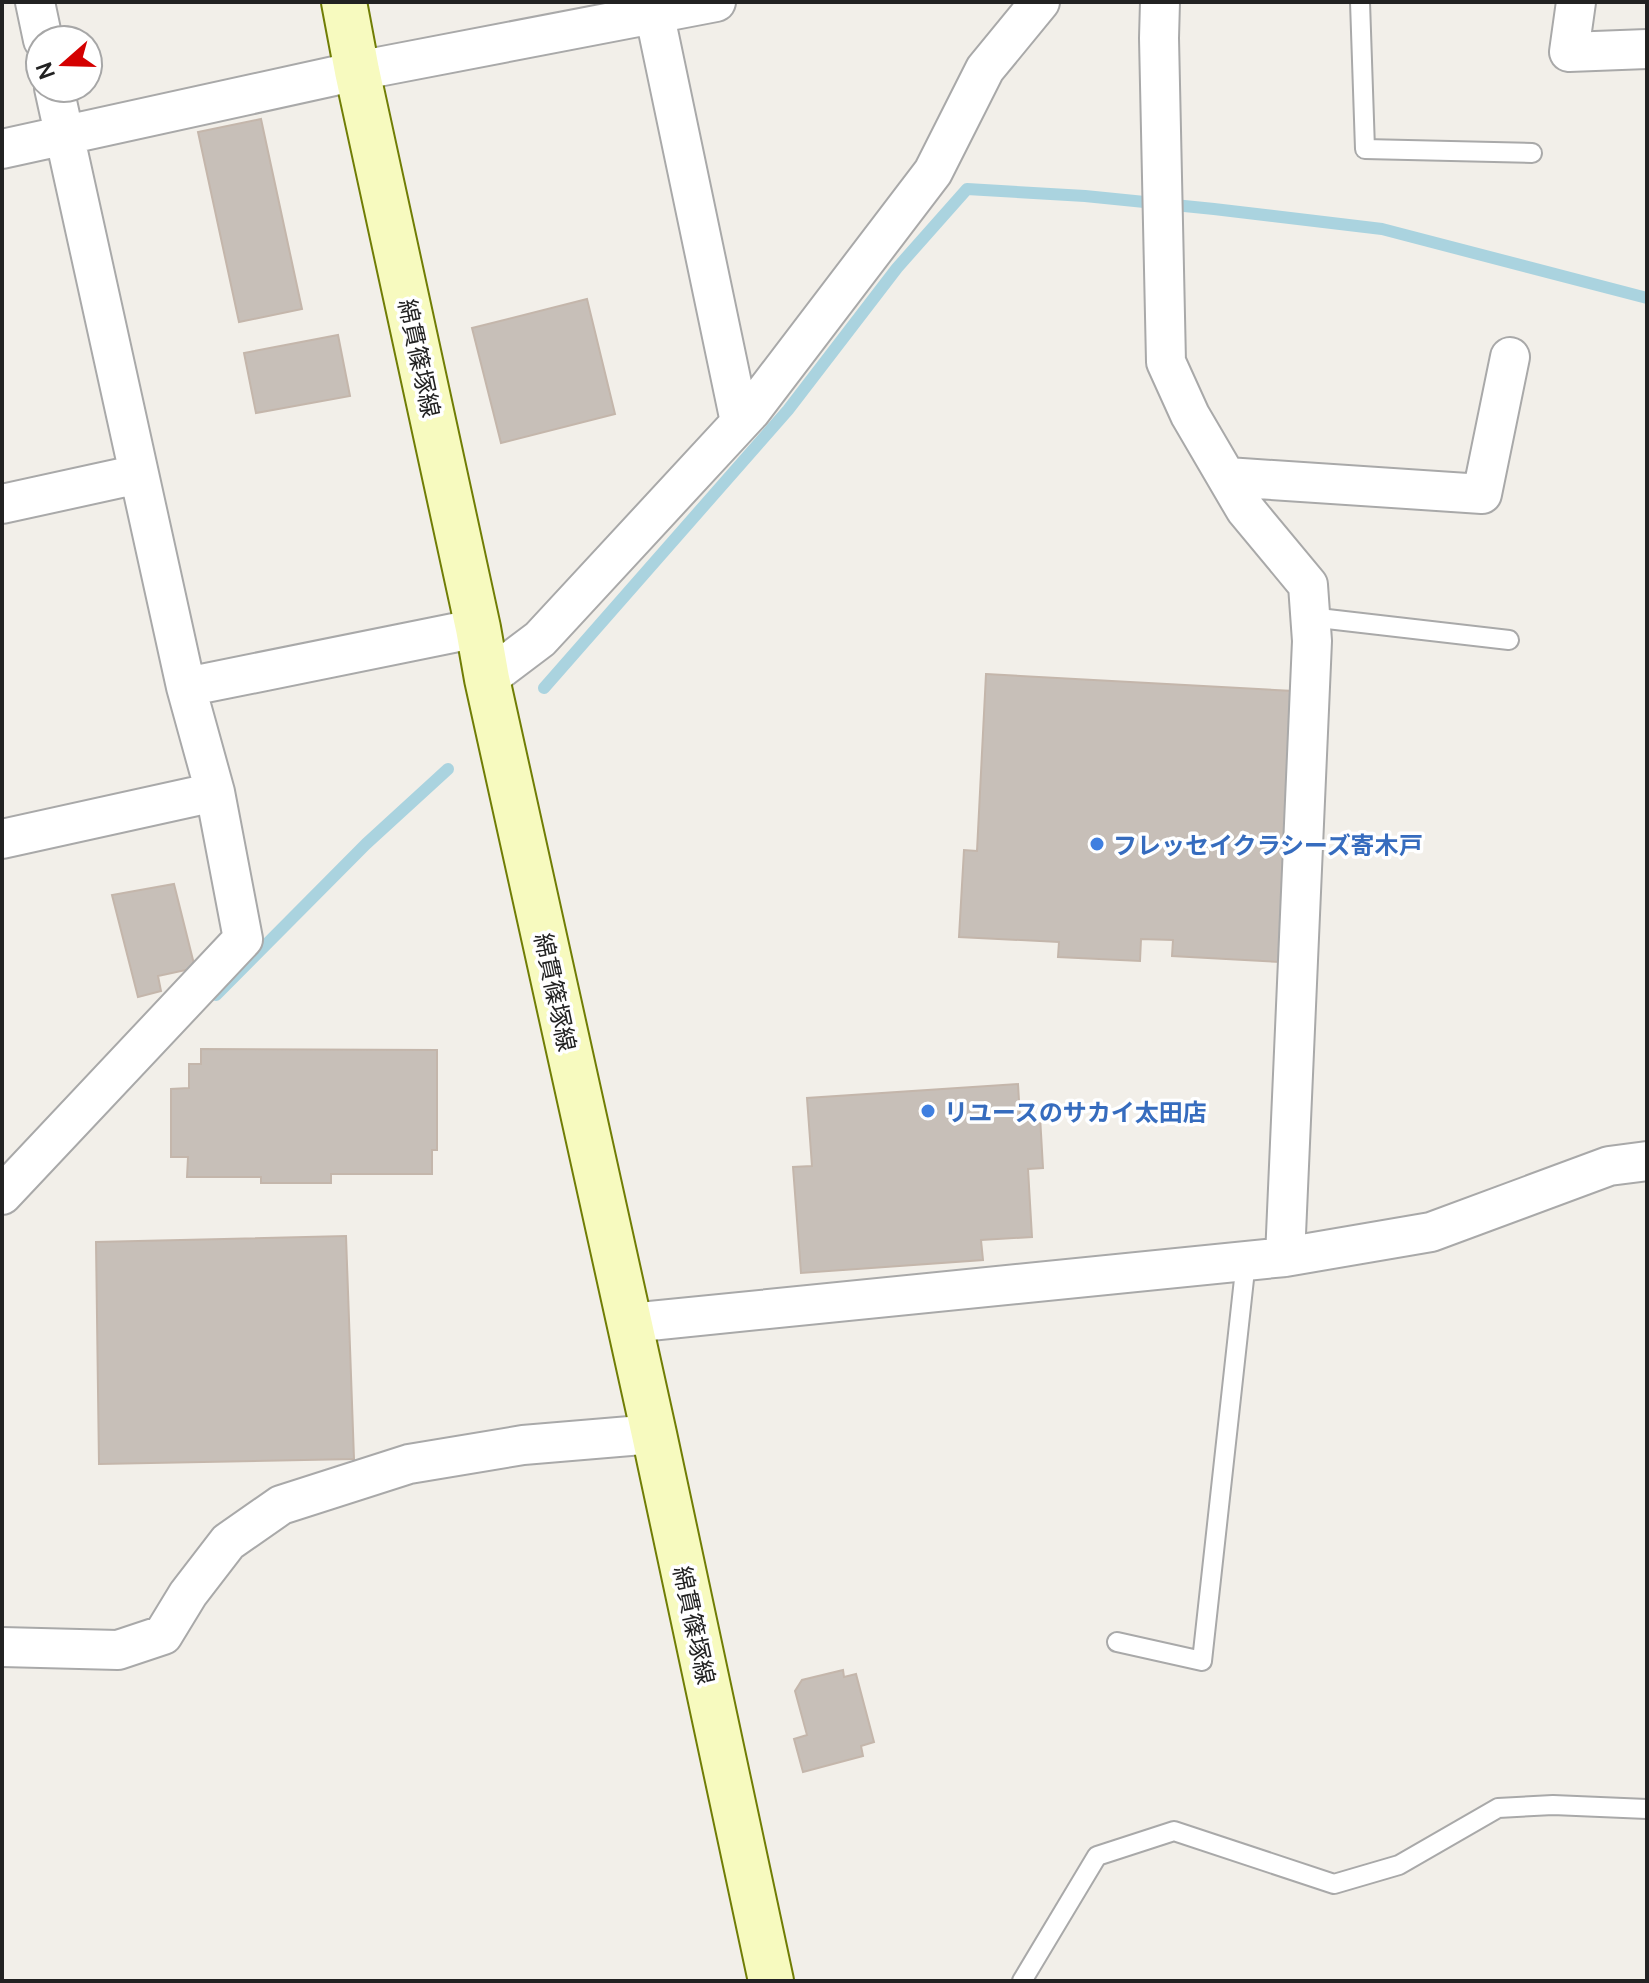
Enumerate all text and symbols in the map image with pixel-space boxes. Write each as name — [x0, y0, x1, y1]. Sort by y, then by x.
north arrow — [24, 24, 104, 104]
text: N — [28, 58, 62, 83]
street label: 綿貫篠塚線 — [391, 296, 449, 420]
place label: フレッセイクラシーズ寄木戸 — [1113, 828, 1423, 861]
marker: フレッセイクラシーズ寄木戸 — [1088, 835, 1106, 853]
street label: 綿貫篠塚線 — [527, 930, 585, 1054]
place label: リユースのサカイ太田店 — [944, 1095, 1207, 1128]
marker: リユースのサカイ太田店 — [919, 1102, 937, 1120]
street label: 綿貫篠塚線 — [666, 1563, 724, 1687]

